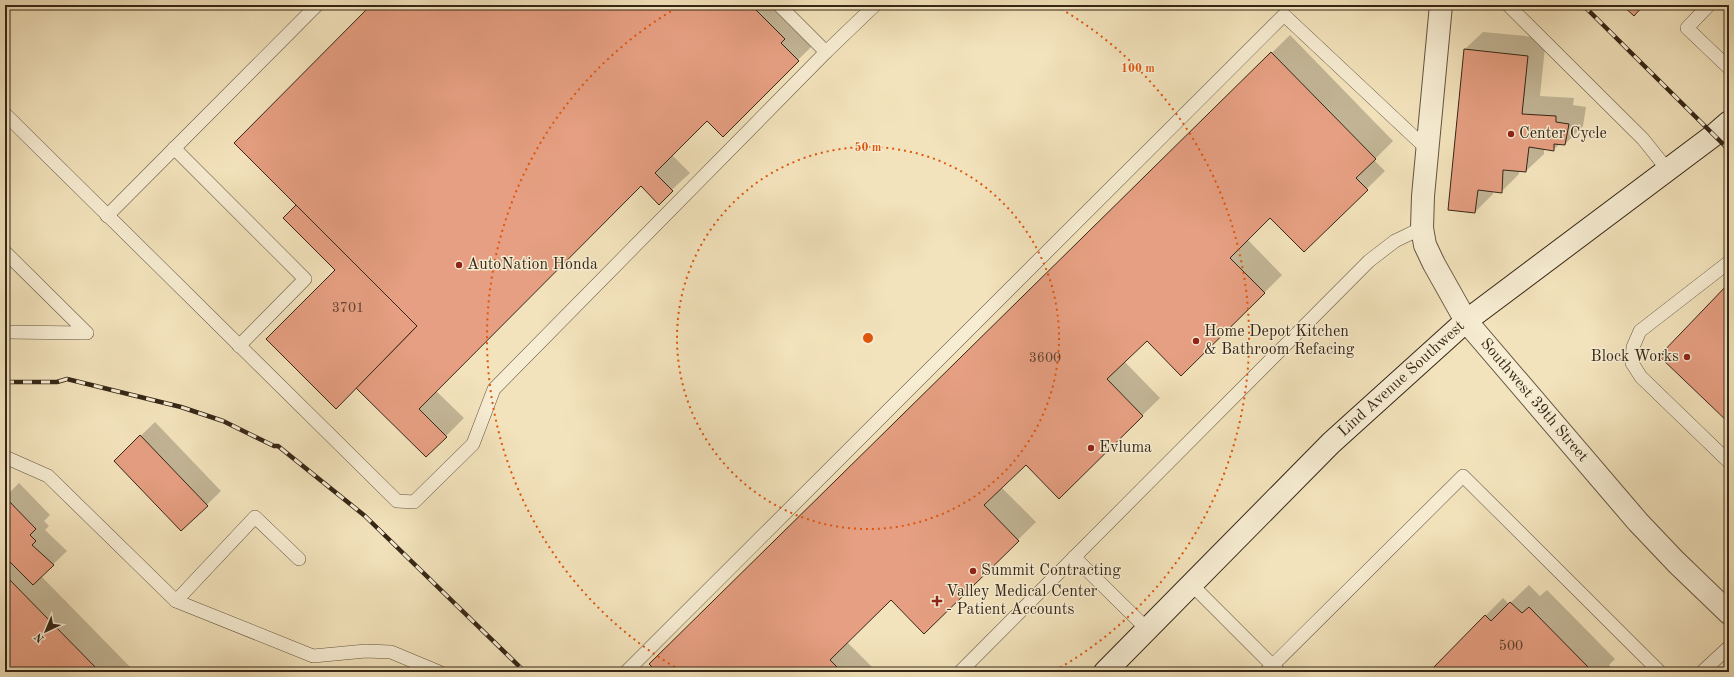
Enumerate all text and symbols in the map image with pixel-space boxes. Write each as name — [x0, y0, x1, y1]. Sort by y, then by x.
text: 100 m — [1121, 63, 1155, 75]
place label: Center Cycle — [1519, 126, 1607, 142]
marker: Center Cycle — [1506, 129, 1516, 139]
text: 50 m — [855, 141, 882, 154]
place label: AutoNation Honda — [467, 257, 598, 273]
marker: AutoNation Honda — [454, 260, 464, 270]
house number: 3701 — [332, 301, 364, 315]
street label: Lind Avenue Southwest — [1335, 318, 1468, 440]
place label: Home Depot Kitchen & Bathroom Refacing — [1204, 324, 1355, 358]
centre of rings — [861, 331, 875, 345]
marker: Home Depot Kitchen & Bathroom Refacing — [1191, 336, 1201, 346]
street label: Southwest 39th Street — [1477, 336, 1591, 465]
place label: Block Works — [1591, 349, 1679, 365]
house number: 3600 — [1029, 351, 1061, 365]
marker: Block Works — [1682, 352, 1692, 362]
place label: Evluma — [1099, 440, 1152, 456]
marker: Evluma — [1086, 443, 1096, 453]
place label: Summit Contracting — [981, 563, 1121, 579]
marker: Summit Contracting — [968, 566, 978, 576]
place label: Valley Medical Center - Patient Accounts — [946, 584, 1098, 618]
marker: Valley Medical Center - Patient Accounts — [931, 595, 943, 607]
north arrow — [26, 611, 66, 651]
text: N — [33, 630, 47, 644]
house number: 500 — [1499, 639, 1523, 653]

